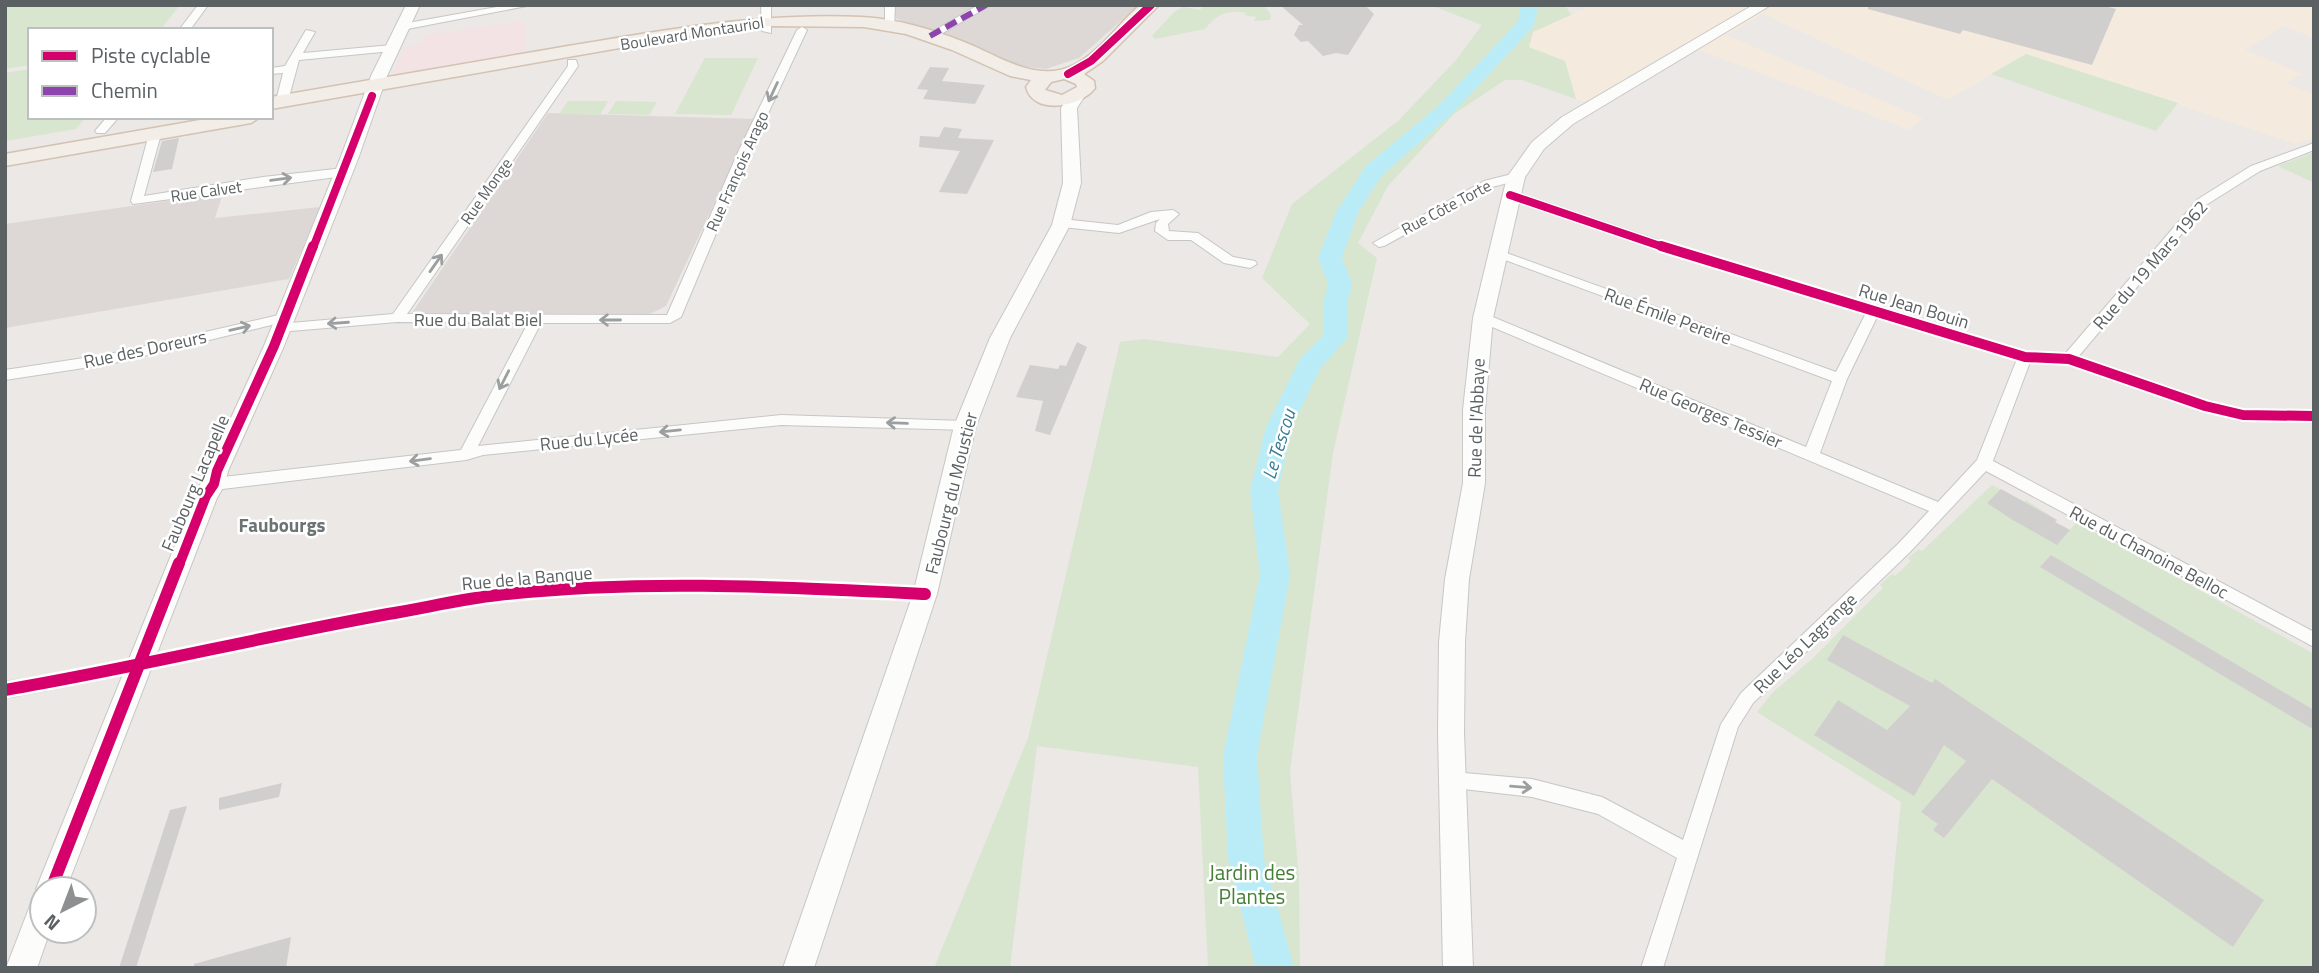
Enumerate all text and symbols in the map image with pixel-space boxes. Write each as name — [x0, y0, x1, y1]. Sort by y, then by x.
street label: Boulevard Montauriol — [619, 10, 765, 56]
legend — [28, 28, 273, 119]
text: Piste cyclable — [91, 39, 211, 71]
text: Chemin — [91, 74, 158, 106]
one-way arrow — [766, 81, 779, 102]
street label: Rue François Arago — [700, 107, 774, 235]
street label: Rue Monge — [454, 153, 518, 229]
one-way arrow — [269, 173, 292, 186]
street label: Rue Côte Torte — [1397, 173, 1495, 241]
street label: Rue Calvet — [169, 174, 243, 208]
street label: Rue du 19 Mars 1962 — [2086, 194, 2214, 336]
one-way arrow — [429, 254, 443, 273]
street label: Rue Jean Bouin — [1855, 276, 1973, 336]
street label: Rue Émile Pereire — [1601, 280, 1735, 352]
street label: Rue du Balat Biel — [414, 306, 542, 333]
one-way arrow — [599, 313, 622, 327]
one-way arrow — [327, 317, 350, 330]
one-way arrow — [228, 321, 251, 334]
street label: Rue des Doreurs — [81, 323, 209, 375]
street label: Rue de l'Abbaye — [1460, 358, 1492, 478]
one-way arrow — [497, 369, 511, 390]
street label: Rue Georges Tessier — [1635, 371, 1787, 455]
water label: Le Tescou — [1254, 404, 1303, 483]
street label: Faubourg du Moustier — [918, 409, 984, 577]
street label: Faubourg Lacapelle — [154, 411, 236, 555]
one-way arrow — [886, 417, 909, 430]
street label: Rue du Lycée — [538, 420, 640, 458]
one-way arrow — [659, 425, 682, 438]
one-way arrow — [409, 454, 432, 467]
street label: Rue du Chanoine Belloc — [2065, 499, 2234, 605]
district label: Faubourgs — [238, 510, 326, 539]
street label: Rue de la Banque — [460, 559, 594, 597]
street label: Rue Léo Lagrange — [1747, 586, 1863, 700]
one-way arrow — [1509, 781, 1532, 794]
park label: Jardin des Plantes — [1209, 856, 1295, 912]
north arrow — [28, 875, 98, 945]
text: N — [37, 908, 66, 938]

